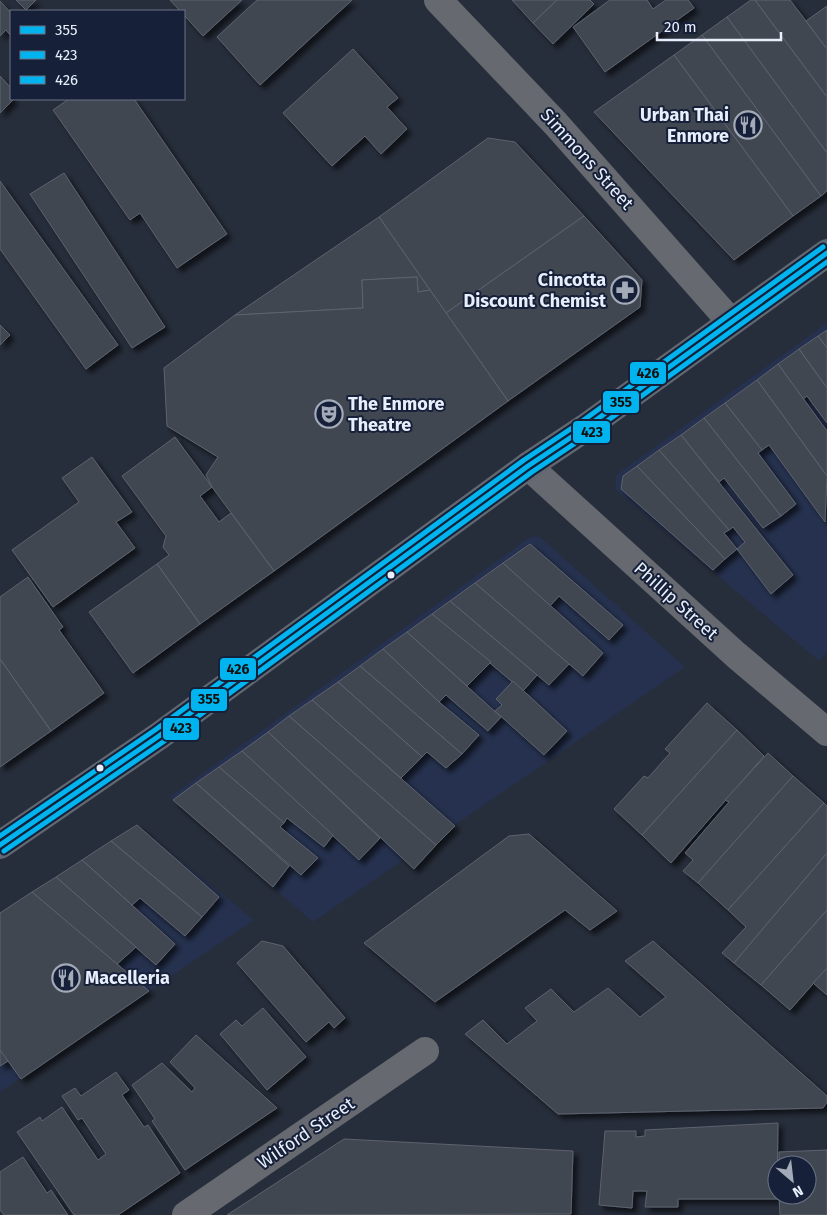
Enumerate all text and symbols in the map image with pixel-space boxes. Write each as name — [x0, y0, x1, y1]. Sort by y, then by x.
legend — [10, 10, 185, 100]
scale bar — [657, 10, 781, 42]
text: 20 m — [664, 18, 697, 36]
text: 355 — [55, 21, 77, 39]
text: 423 — [55, 46, 78, 64]
text: 426 — [55, 71, 78, 89]
street label: Simmons Street — [536, 104, 639, 215]
place label: Urban Thai Enmore — [640, 104, 729, 147]
restaurant icon: Urban Thai Enmore — [733, 110, 763, 140]
place label: Cincotta Discount Chemist — [463, 269, 607, 312]
pharmacy icon: Cincotta Discount Chemist — [610, 275, 640, 305]
line badge: 426 — [629, 361, 667, 385]
text: 426 — [637, 365, 659, 382]
line badge: 355 — [602, 390, 640, 414]
place label: The Enmore Theatre — [348, 393, 444, 436]
text: 355 — [609, 394, 633, 411]
theatre icon: The Enmore Theatre — [314, 399, 344, 429]
line badge: 423 — [572, 420, 611, 444]
text: 423 — [581, 424, 603, 441]
street label: Phillip Street — [629, 557, 723, 645]
unlabelled marker — [386, 570, 396, 580]
line badge: 426 — [219, 657, 257, 681]
text: 426 — [227, 661, 249, 678]
line badge: 355 — [190, 688, 228, 712]
text: 355 — [197, 691, 221, 708]
line badge: 423 — [162, 717, 200, 741]
text: 423 — [170, 720, 192, 737]
unlabelled marker — [95, 763, 105, 773]
restaurant icon: Macelleria — [51, 963, 81, 993]
place label: Macelleria — [85, 967, 170, 989]
street label: Wilford Street — [253, 1092, 359, 1174]
north arrow — [767, 1155, 817, 1205]
text: N — [790, 1181, 806, 1201]

